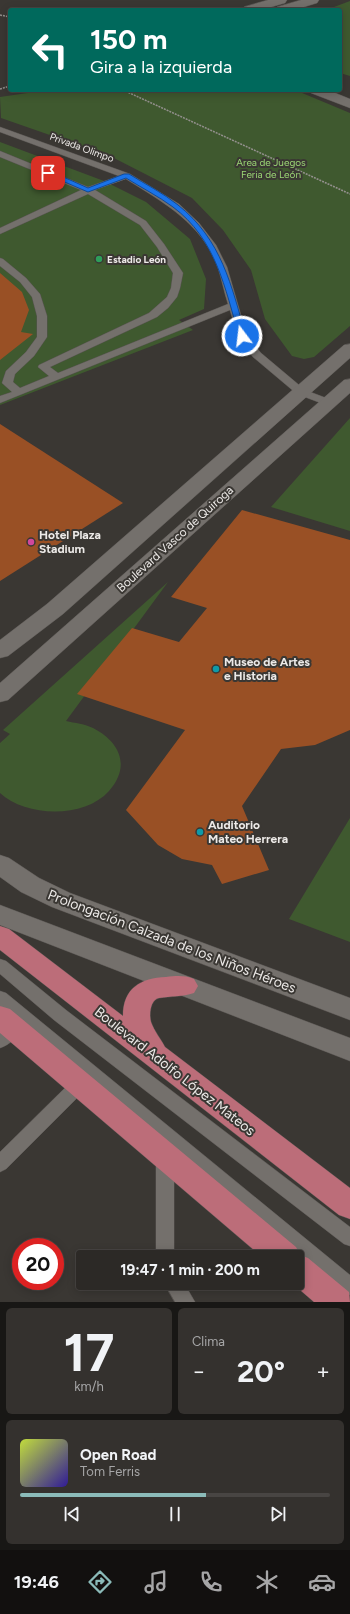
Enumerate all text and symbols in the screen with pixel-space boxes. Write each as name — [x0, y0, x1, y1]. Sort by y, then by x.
text: 150 m — [90, 22, 167, 56]
icon: left — [24, 24, 76, 76]
text: Gira a la izquierda — [90, 56, 232, 78]
street label: Privada Olimpo — [48, 130, 116, 165]
pin — [31, 156, 65, 190]
park label: Area de Juegos Feria de León — [236, 156, 306, 181]
icon: arrive — [37, 162, 59, 184]
place label: Estadio León — [107, 253, 166, 266]
marker: Estadio León — [94, 254, 104, 264]
position arrow — [221, 315, 263, 357]
street label: Boulevard Vasco de Quiroga — [114, 483, 236, 595]
place label: Hotel Plaza Stadium — [39, 528, 101, 556]
marker: Hotel Plaza Stadium — [26, 537, 36, 547]
place label: Museo de Artes e Historia — [224, 655, 310, 683]
marker: Museo de Artes e Historia — [211, 664, 221, 674]
place label: Auditorio Mateo Herrera — [208, 818, 288, 846]
marker: Auditorio Mateo Herrera — [195, 827, 205, 837]
street label: Prolongación Calzada de los Niños Héroes — [45, 886, 298, 997]
street label: Boulevard Adolfo López Mateos — [91, 1003, 258, 1139]
speed limit sign: 20 — [12, 1238, 64, 1290]
text: 19:47 · 1 min · 200 m — [120, 1261, 260, 1279]
text: 17 — [64, 1322, 114, 1384]
text: Clima — [192, 1334, 225, 1349]
text: 20° — [237, 1353, 285, 1390]
text: − — [192, 1358, 206, 1385]
text: + — [316, 1358, 330, 1385]
text: km/h — [74, 1379, 104, 1394]
text: Open Road — [80, 1446, 157, 1464]
text: Tom Ferris — [80, 1464, 140, 1479]
icon: previous — [61, 1503, 83, 1525]
icon: pause — [164, 1503, 186, 1525]
icon: next — [267, 1503, 289, 1525]
icon: directions — [86, 1568, 114, 1596]
icon: music — [142, 1568, 170, 1596]
icon: phone — [197, 1568, 225, 1596]
icon: climate — [253, 1568, 281, 1596]
icon: car — [308, 1568, 336, 1596]
text: 19:46 — [14, 1571, 59, 1593]

